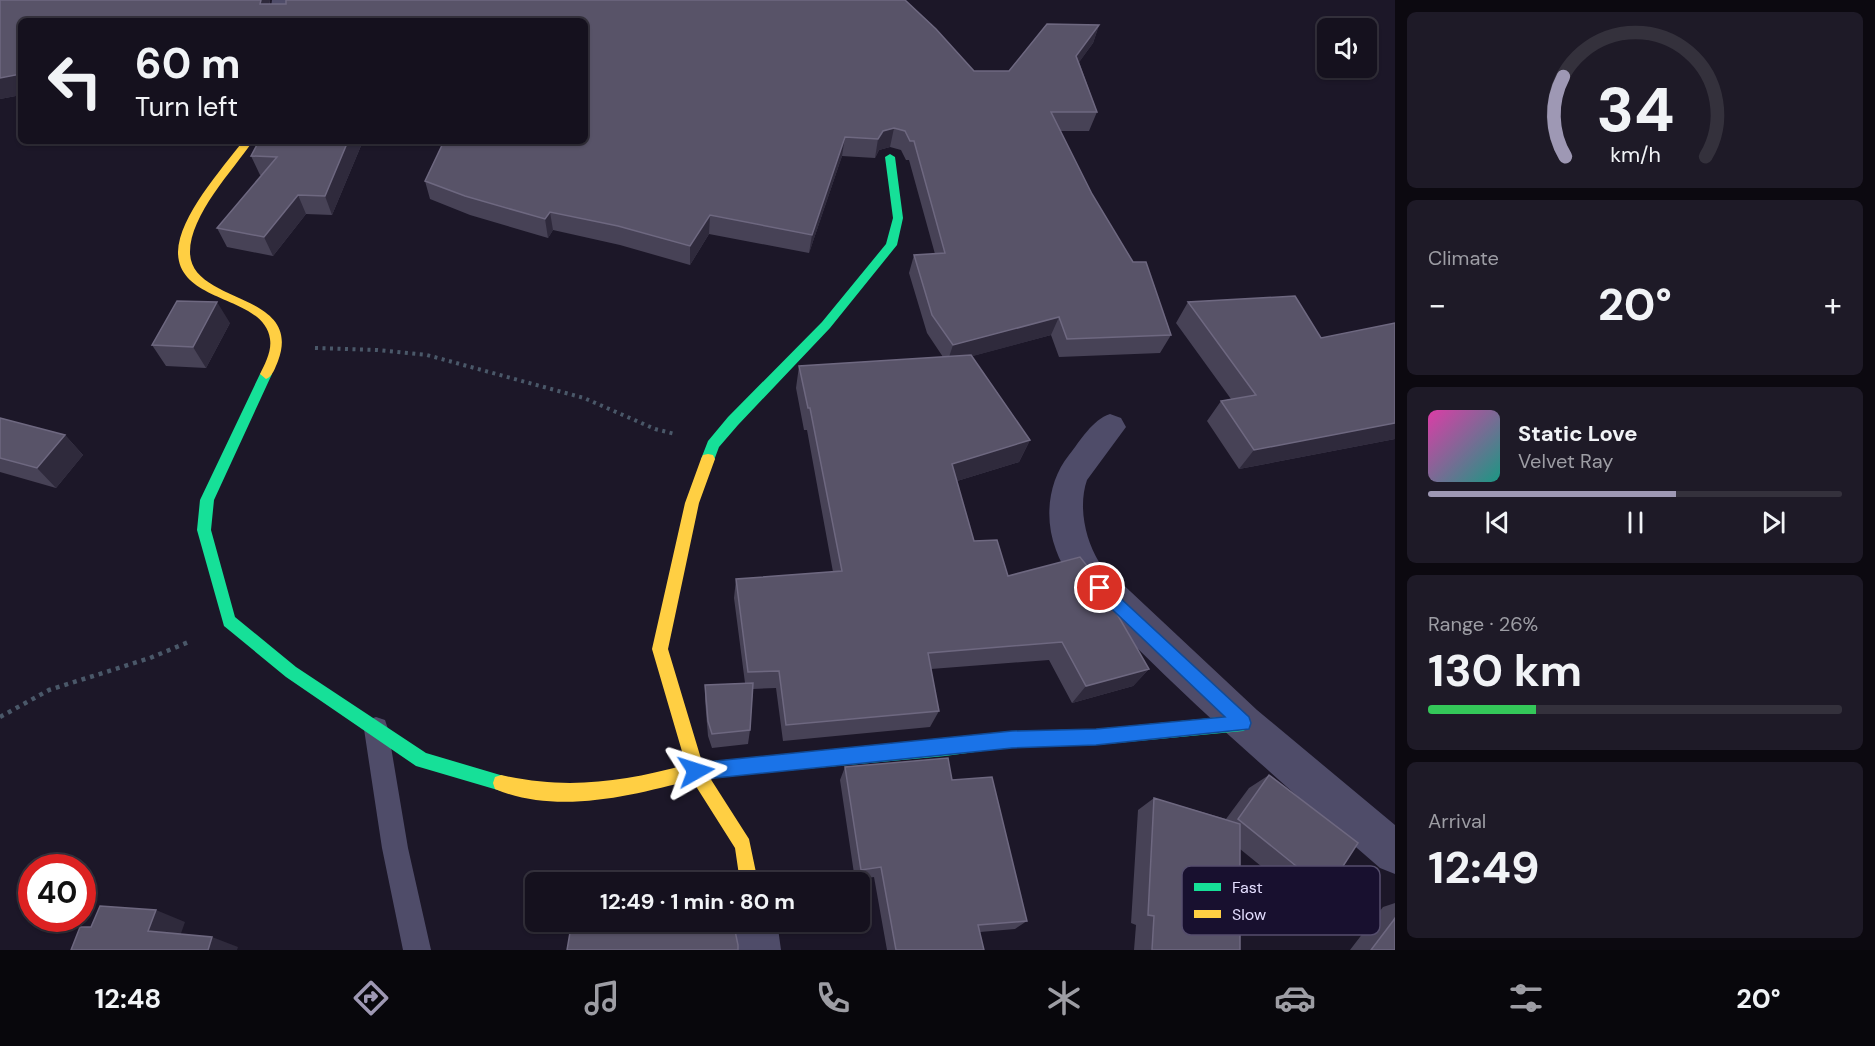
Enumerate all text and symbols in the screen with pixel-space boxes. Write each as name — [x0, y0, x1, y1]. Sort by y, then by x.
map controls — [1317, 18, 1377, 78]
button: sound — [1317, 18, 1377, 78]
text: 60 m — [135, 36, 241, 91]
icon: left — [36, 42, 114, 120]
text: 34 — [1596, 69, 1674, 150]
text: Turn left — [135, 89, 238, 124]
text: km/h — [1610, 141, 1660, 169]
text: Climate — [1428, 245, 1499, 271]
text: 20° — [1598, 275, 1672, 334]
text: − — [1428, 283, 1446, 326]
text: + — [1824, 283, 1842, 326]
text: Static Love — [1518, 419, 1638, 448]
text: Velvet Ray — [1518, 448, 1613, 474]
icon: previous — [1481, 506, 1514, 539]
icon: pause — [1619, 506, 1652, 539]
icon: next — [1757, 506, 1790, 539]
pin — [1074, 562, 1125, 613]
icon: arrive — [1083, 571, 1116, 604]
text: Range · 26% — [1428, 611, 1538, 637]
text: 130 km — [1428, 641, 1582, 700]
position arrow — [664, 739, 728, 803]
text: Arrival — [1428, 808, 1486, 834]
text: 12:49 — [1428, 838, 1540, 897]
speed limit sign: 40 — [18, 854, 96, 932]
legend — [1182, 866, 1380, 935]
text: Fast — [1232, 877, 1263, 898]
text: 12:49 · 1 min · 80 m — [600, 887, 795, 916]
text: Slow — [1232, 904, 1266, 925]
icon: directions — [350, 977, 392, 1019]
icon: music — [581, 977, 623, 1019]
icon: phone — [812, 977, 854, 1019]
icon: climate — [1043, 977, 1085, 1019]
icon: car — [1274, 977, 1316, 1019]
icon: filters — [1505, 977, 1547, 1019]
text: 12:48 — [94, 981, 161, 1016]
text: 20° — [1736, 981, 1780, 1016]

